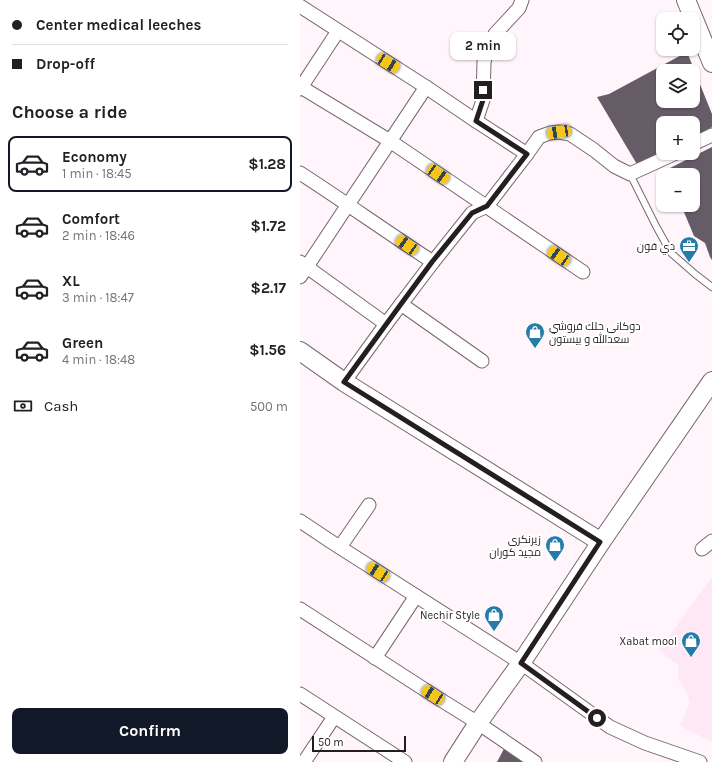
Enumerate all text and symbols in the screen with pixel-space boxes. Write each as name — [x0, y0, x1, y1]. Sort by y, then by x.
map controls — [656, 12, 700, 212]
button: locate — [656, 12, 700, 56]
text: Center medical leeches — [36, 16, 201, 34]
callout: 2 min — [450, 32, 516, 60]
text: 2 min — [465, 38, 501, 53]
car — [375, 52, 401, 74]
text: Drop-off — [36, 55, 95, 73]
button: layers — [656, 64, 700, 108]
route end — [474, 81, 492, 99]
text: Choose a ride — [12, 101, 127, 123]
button: + — [656, 116, 700, 160]
car — [546, 124, 572, 140]
icon: car — [14, 146, 50, 182]
text: Economy — [62, 148, 127, 166]
text: $1.28 — [248, 155, 286, 173]
car — [425, 162, 451, 186]
text: 1 min · 18:45 — [62, 166, 132, 181]
button: − — [656, 168, 700, 212]
icon: car — [14, 208, 50, 244]
text: Comfort — [62, 210, 120, 228]
text: $1.72 — [251, 217, 286, 235]
text: 2 min · 18:46 — [62, 228, 135, 243]
car — [394, 233, 420, 257]
office icon: دي فون — [678, 235, 700, 263]
place label: دي فون — [637, 240, 675, 255]
car — [546, 244, 572, 268]
icon: car — [14, 270, 50, 306]
text: XL — [62, 272, 80, 290]
text: $2.17 — [251, 279, 286, 297]
text: 3 min · 18:47 — [62, 290, 134, 305]
place label: دوكانى جلك فروشي سعدالله و بيستون — [549, 320, 641, 346]
shop icon: دوكانى جلك فروشي سعدالله و بيستون — [524, 321, 546, 349]
icon: car — [14, 332, 50, 368]
text: Green — [62, 334, 103, 352]
text: $1.56 — [249, 341, 286, 359]
text: 4 min · 18:48 — [62, 352, 135, 367]
icon: cash — [12, 395, 34, 417]
text: Cash — [44, 397, 78, 415]
text: 500 m — [250, 399, 288, 414]
place label: زيرنكرى مجيد كوران — [489, 533, 541, 559]
shop icon: زيرنكرى مجيد كوران — [544, 534, 566, 562]
car — [365, 560, 391, 584]
shop icon: Nechir Style — [483, 604, 505, 632]
place label: Nechir Style — [420, 609, 480, 622]
shop icon: Xabat mool — [680, 630, 702, 658]
place label: Xabat mool — [619, 635, 677, 648]
car — [420, 683, 446, 707]
button: Confirm — [12, 708, 288, 754]
route start — [588, 709, 606, 727]
scale bar — [312, 734, 406, 753]
text: 50 m — [318, 736, 344, 749]

